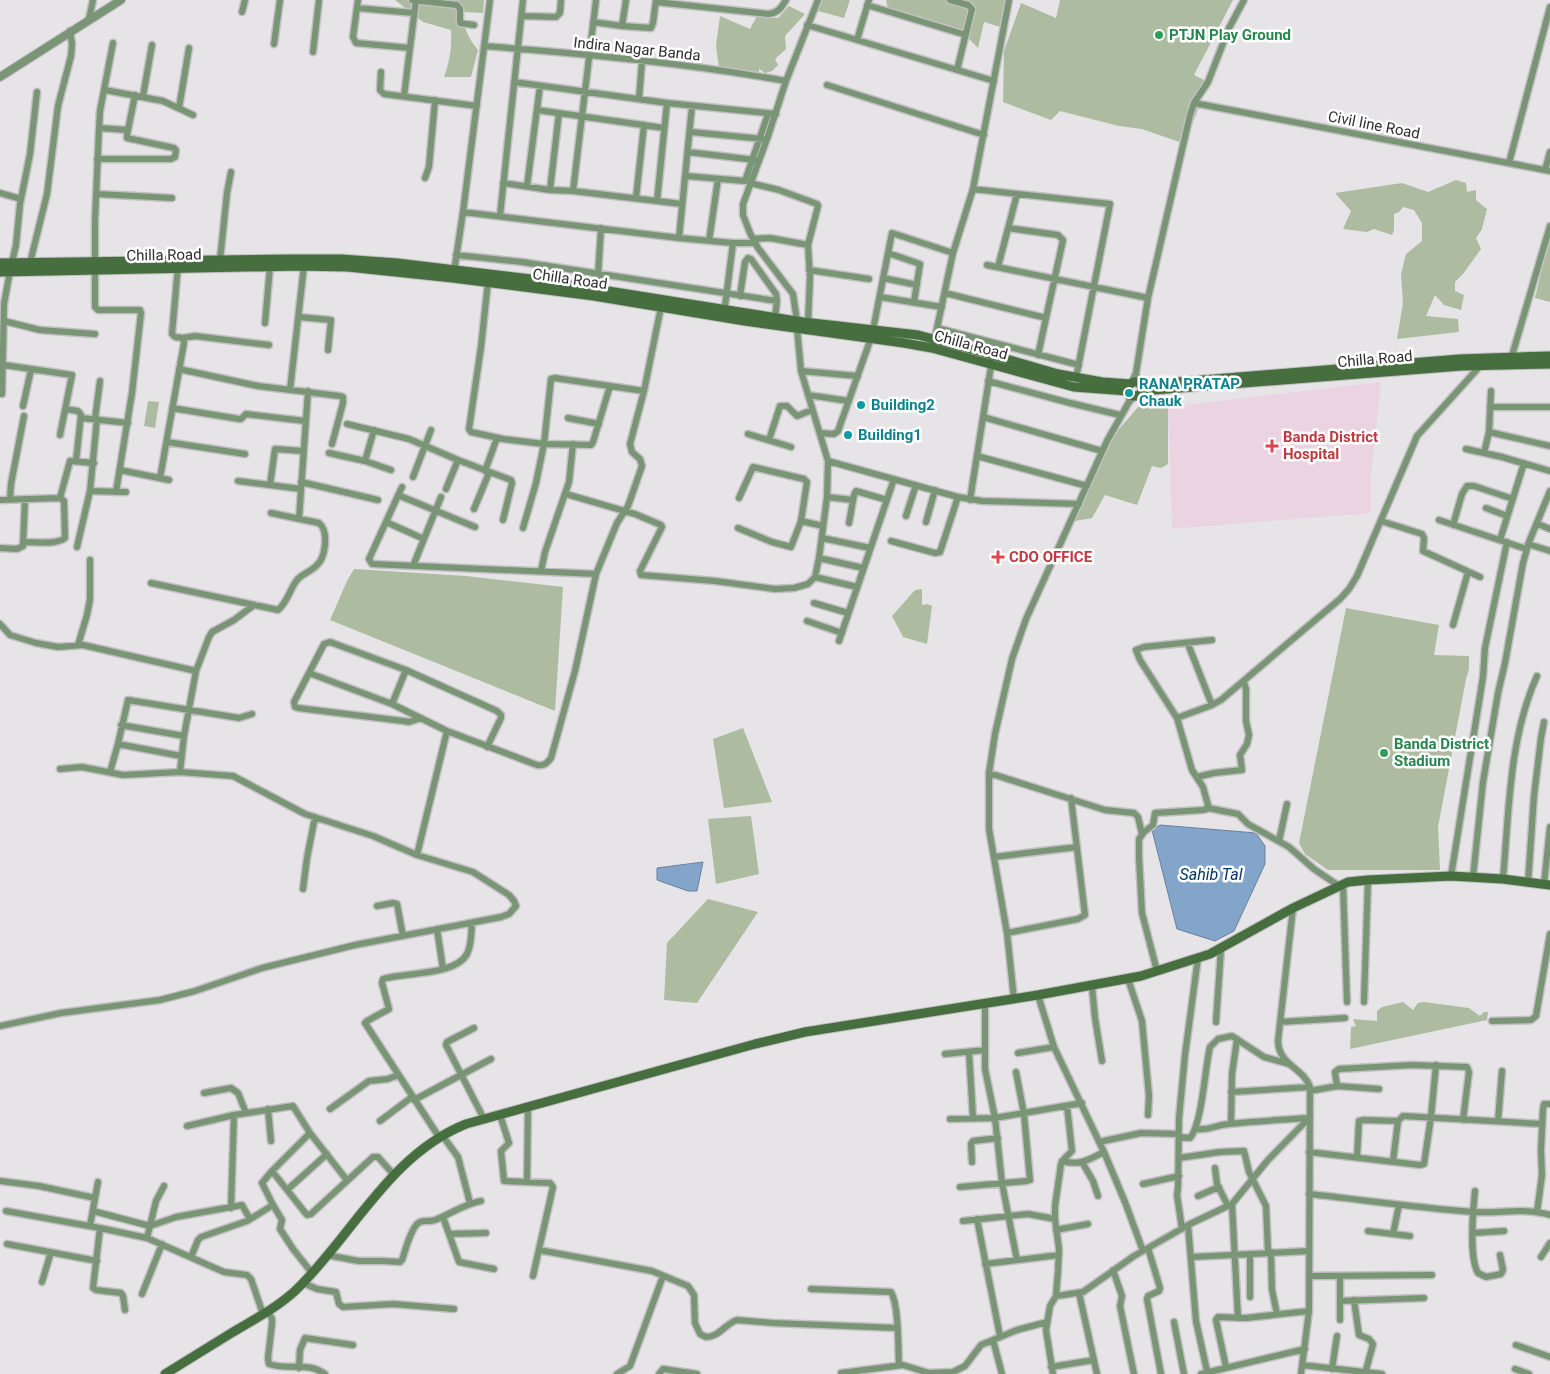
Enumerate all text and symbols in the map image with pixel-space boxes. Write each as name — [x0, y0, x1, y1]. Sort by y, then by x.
place label: PTJN Play Ground — [1169, 26, 1291, 44]
marker: PTJN Play Ground — [1153, 29, 1165, 41]
street label: Indira Nagar Banda — [573, 33, 701, 65]
street label: Civil line Road — [1326, 107, 1422, 143]
street label: Chilla Road — [126, 245, 202, 265]
street label: Chilla Road — [531, 265, 609, 293]
street label: Chilla Road — [932, 327, 1010, 363]
street label: Chilla Road — [1337, 347, 1413, 371]
place label: RANA PRATAP Chauk — [1139, 375, 1240, 410]
marker: RANA PRATAP Chauk — [1123, 387, 1135, 399]
place label: Building2 — [871, 396, 935, 414]
marker: Building2 — [855, 399, 867, 411]
place label: Building1 — [858, 426, 922, 444]
place label: Banda District Hospital — [1283, 428, 1378, 463]
marker: Building1 — [842, 429, 854, 441]
marker: Banda District Hospital — [1265, 439, 1279, 453]
place label: CDO OFFICE — [1009, 548, 1093, 566]
marker: CDO OFFICE — [991, 550, 1005, 564]
place label: Banda District Stadium — [1394, 735, 1489, 770]
marker: Banda District Stadium — [1378, 747, 1390, 759]
water label: Sahib Tal — [1180, 865, 1243, 884]

